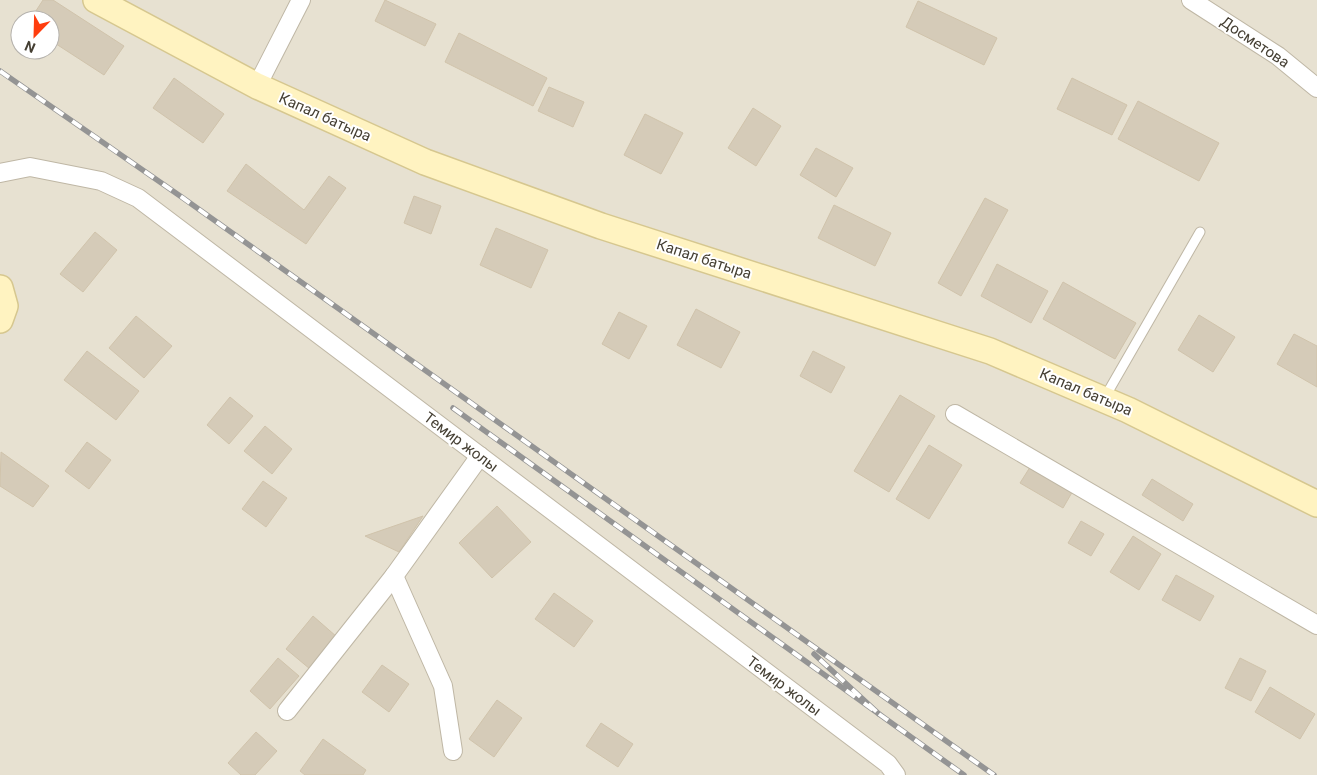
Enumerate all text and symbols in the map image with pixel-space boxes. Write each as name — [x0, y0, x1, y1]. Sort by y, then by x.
north arrow — [10, 10, 60, 60]
street label: Досметова — [1217, 12, 1293, 72]
text: N — [22, 38, 38, 56]
street label: Капал батыра — [276, 89, 374, 145]
street label: Капал батыра — [654, 235, 754, 283]
street label: Капал батыра — [1037, 364, 1135, 420]
street label: Темир жолы — [420, 408, 502, 476]
street label: Темир жолы — [743, 652, 825, 720]

